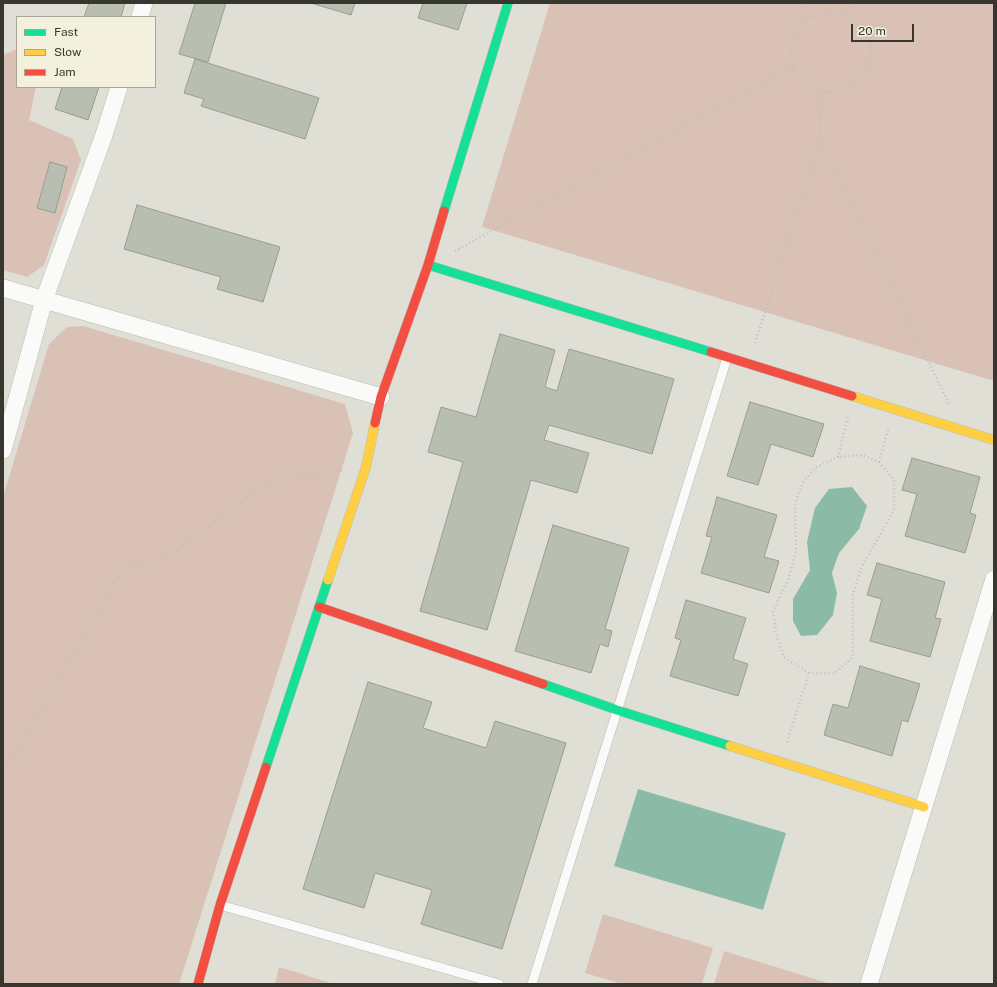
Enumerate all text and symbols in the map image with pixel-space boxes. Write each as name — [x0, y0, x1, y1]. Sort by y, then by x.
legend — [16, 16, 156, 88]
scale bar — [853, 16, 916, 42]
text: 20 m — [858, 24, 886, 38]
text: Fast — [54, 25, 78, 39]
text: Slow — [54, 45, 81, 59]
text: Jam — [54, 65, 76, 79]

